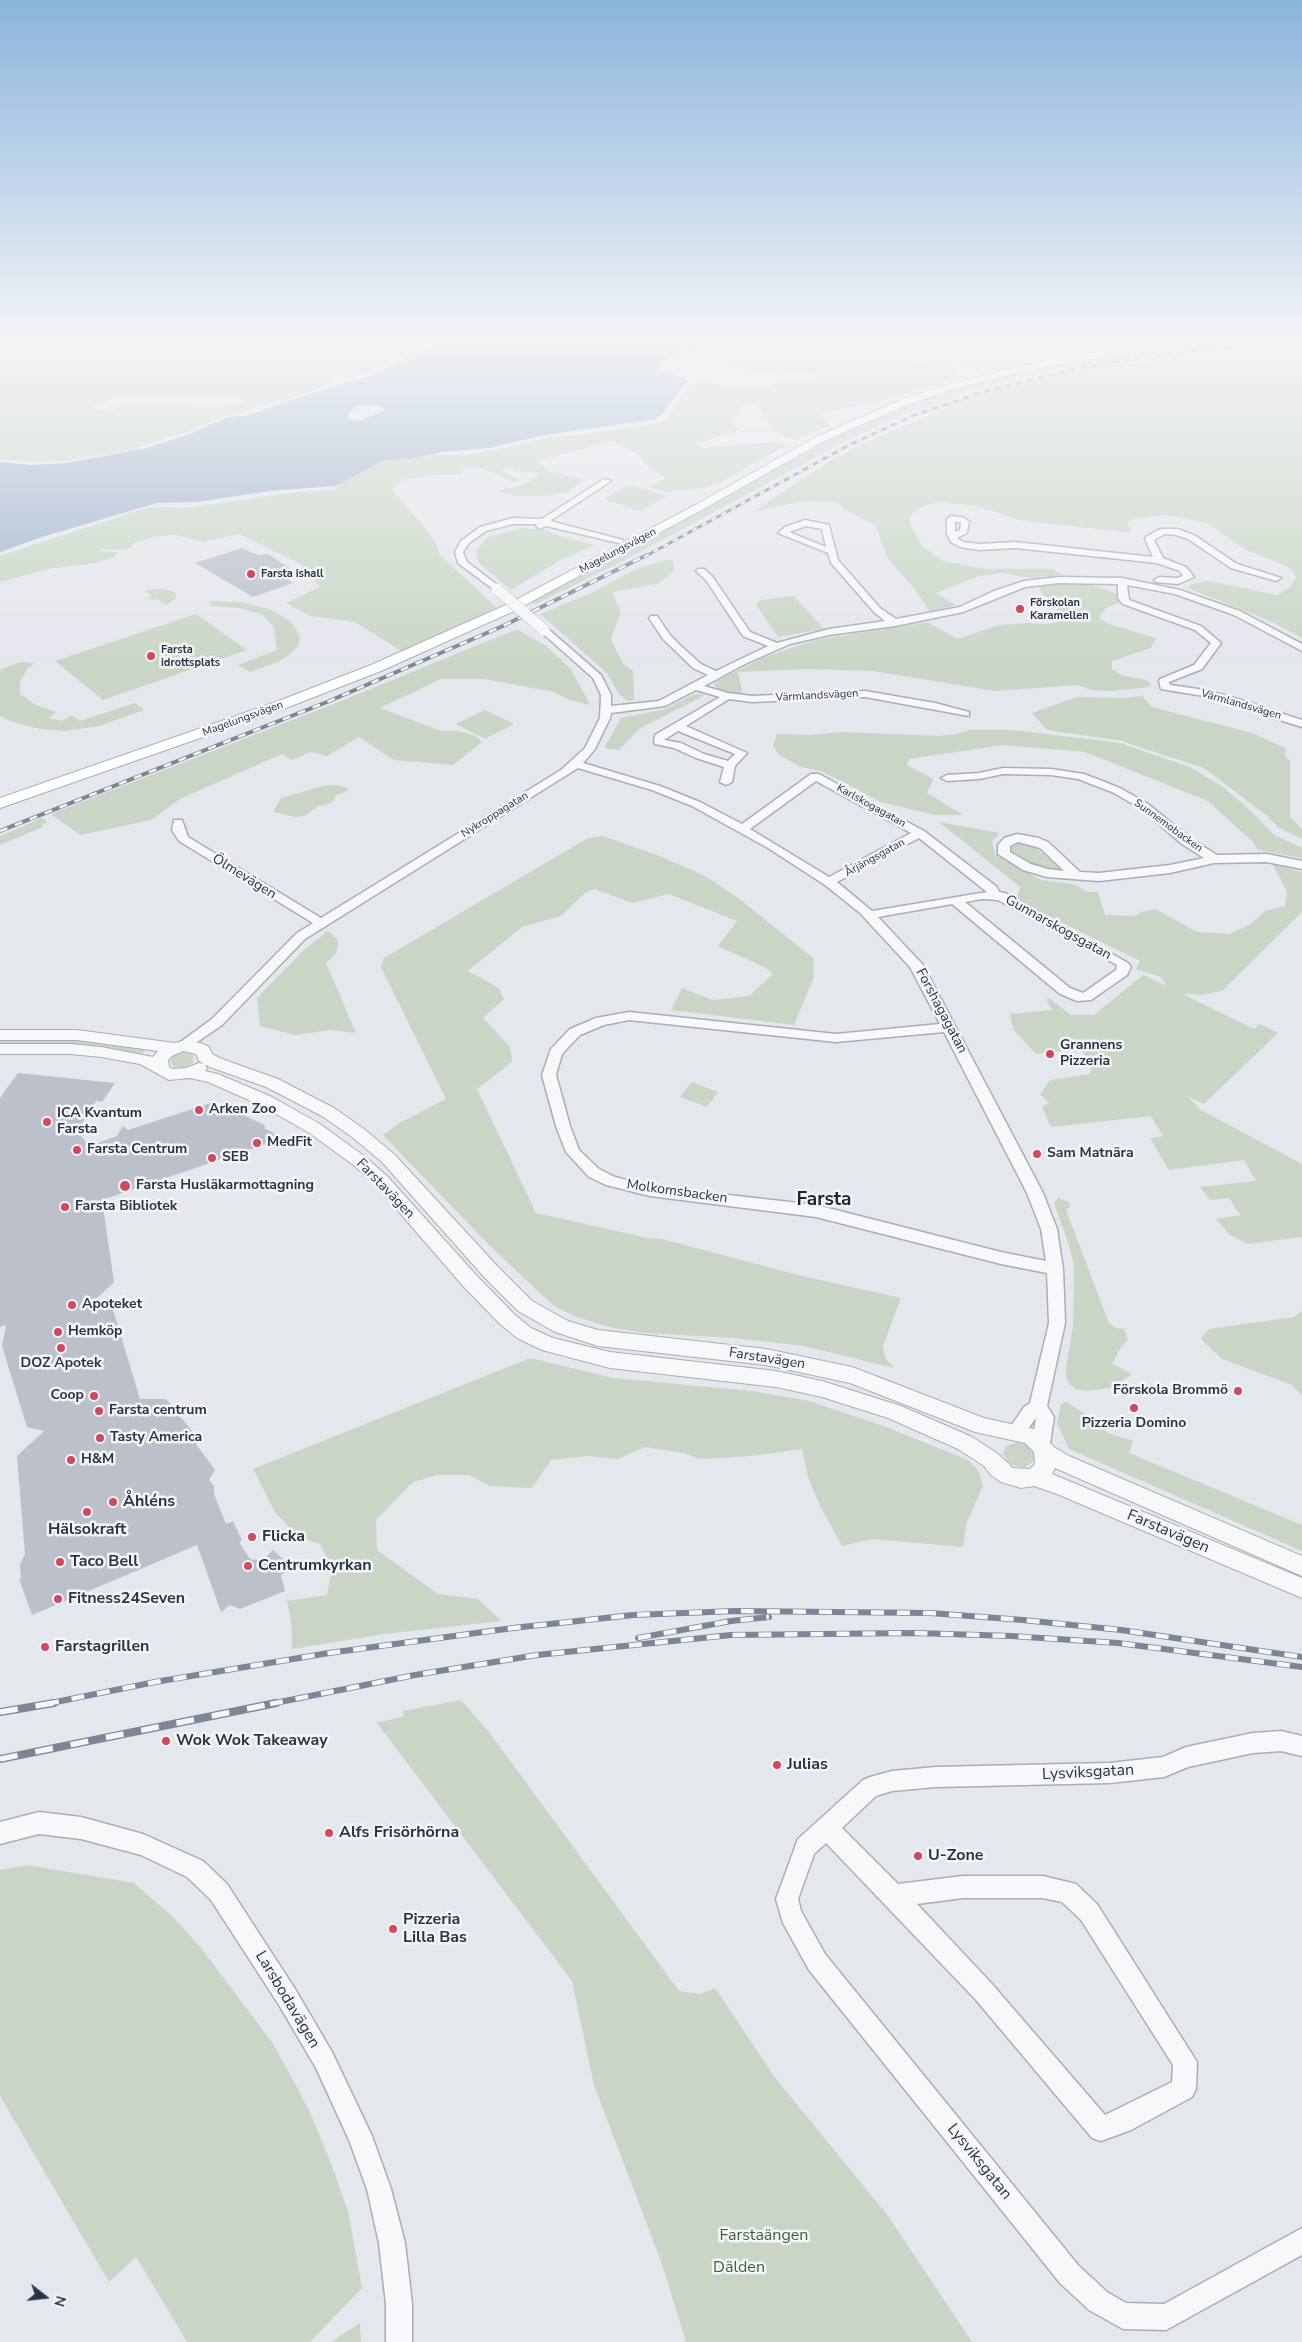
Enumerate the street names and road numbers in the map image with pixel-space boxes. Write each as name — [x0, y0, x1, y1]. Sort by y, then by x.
street label: Magelungsvägen — [577, 525, 659, 577]
street label: Värmlandsvägen — [775, 687, 859, 705]
street label: Värmlandsvägen — [1199, 687, 1283, 723]
street label: Magelungsvägen — [201, 698, 285, 740]
street label: Karlskogagatan — [834, 782, 908, 830]
street label: Nykroppagatan — [459, 789, 531, 841]
street label: Sunnemobacken — [1131, 797, 1205, 855]
street label: Årjängsgatan — [843, 836, 907, 880]
street label: Ölmevägen — [209, 851, 279, 903]
street label: Gunnarskogsgatan — [1002, 892, 1114, 964]
street label: Forshagagatan — [912, 966, 970, 1056]
street label: Farstavägen — [352, 1156, 418, 1222]
street label: Molkomsbacken — [626, 1177, 728, 1207]
street label: Farstavägen — [728, 1345, 806, 1373]
street label: Farstavägen — [1124, 1506, 1212, 1558]
street label: Lysviksgatan — [1041, 1761, 1135, 1785]
street label: Larsbodavägen — [250, 1948, 324, 2052]
street label: Lysviksgatan — [943, 2120, 1015, 2204]

